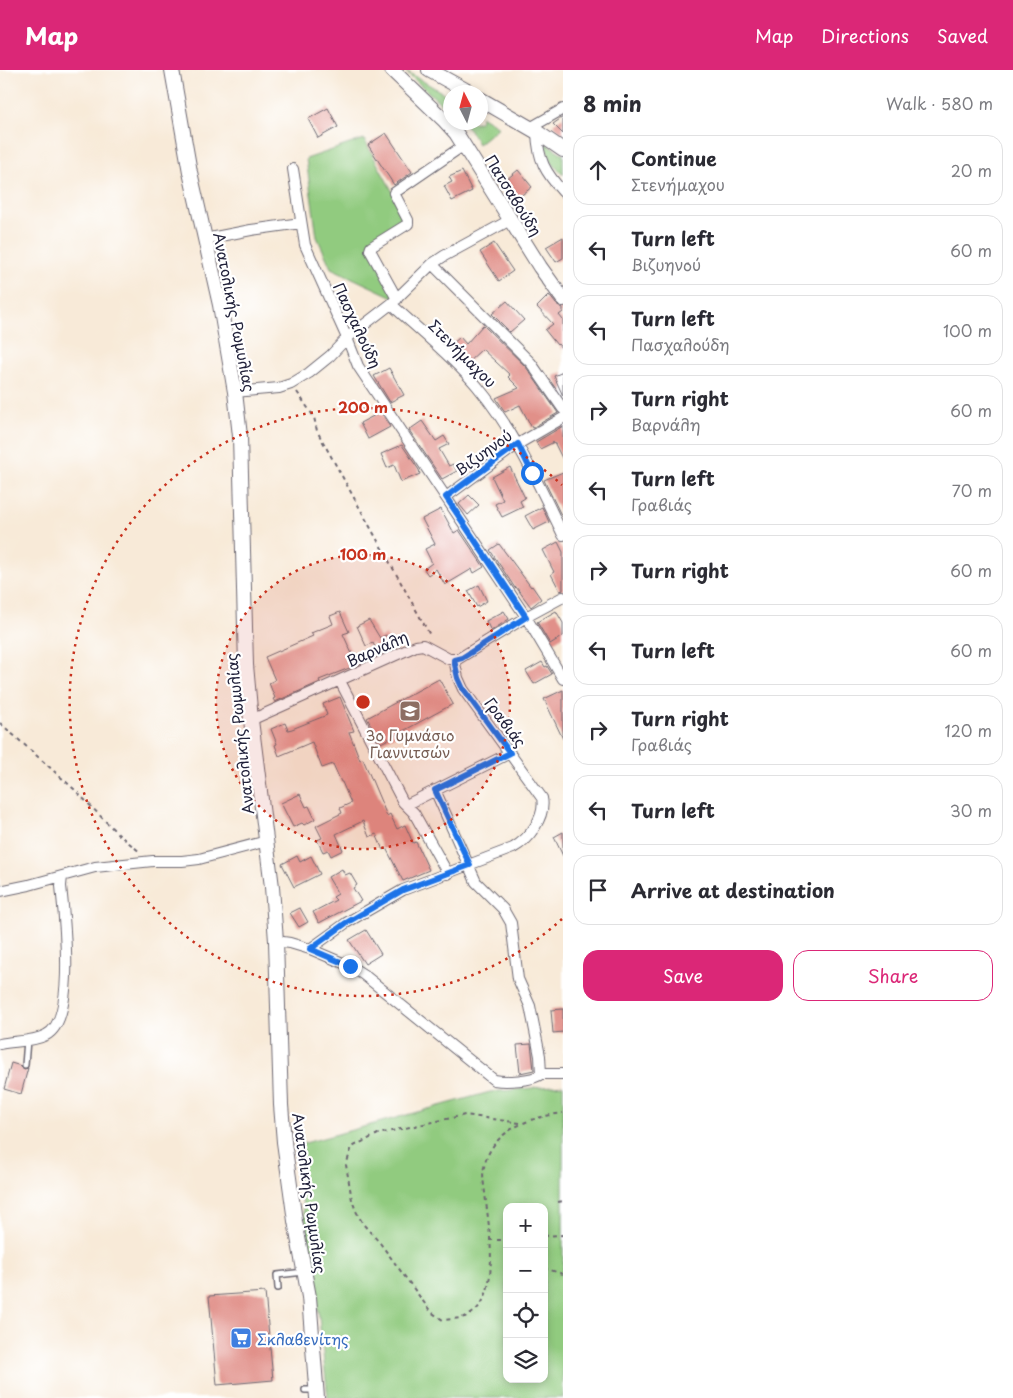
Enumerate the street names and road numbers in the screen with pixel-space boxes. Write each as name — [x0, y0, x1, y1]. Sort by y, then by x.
street label: Πατσαβούδη — [480, 150, 548, 240]
street label: Ανατολικής Ρωμυλίας — [208, 230, 262, 394]
street label: Πασχαλούδη — [328, 278, 388, 372]
street label: Στενήμαχου — [424, 314, 502, 392]
street label: Βιζυηνού — [450, 423, 516, 481]
street label: Βαρνάλη — [343, 624, 411, 672]
street label: Ανατολικής Ρωμυλίας — [219, 652, 259, 816]
street label: Γραβιάς — [480, 692, 533, 752]
street label: Ανατολικής Ρωμυλίας — [287, 1111, 333, 1275]

